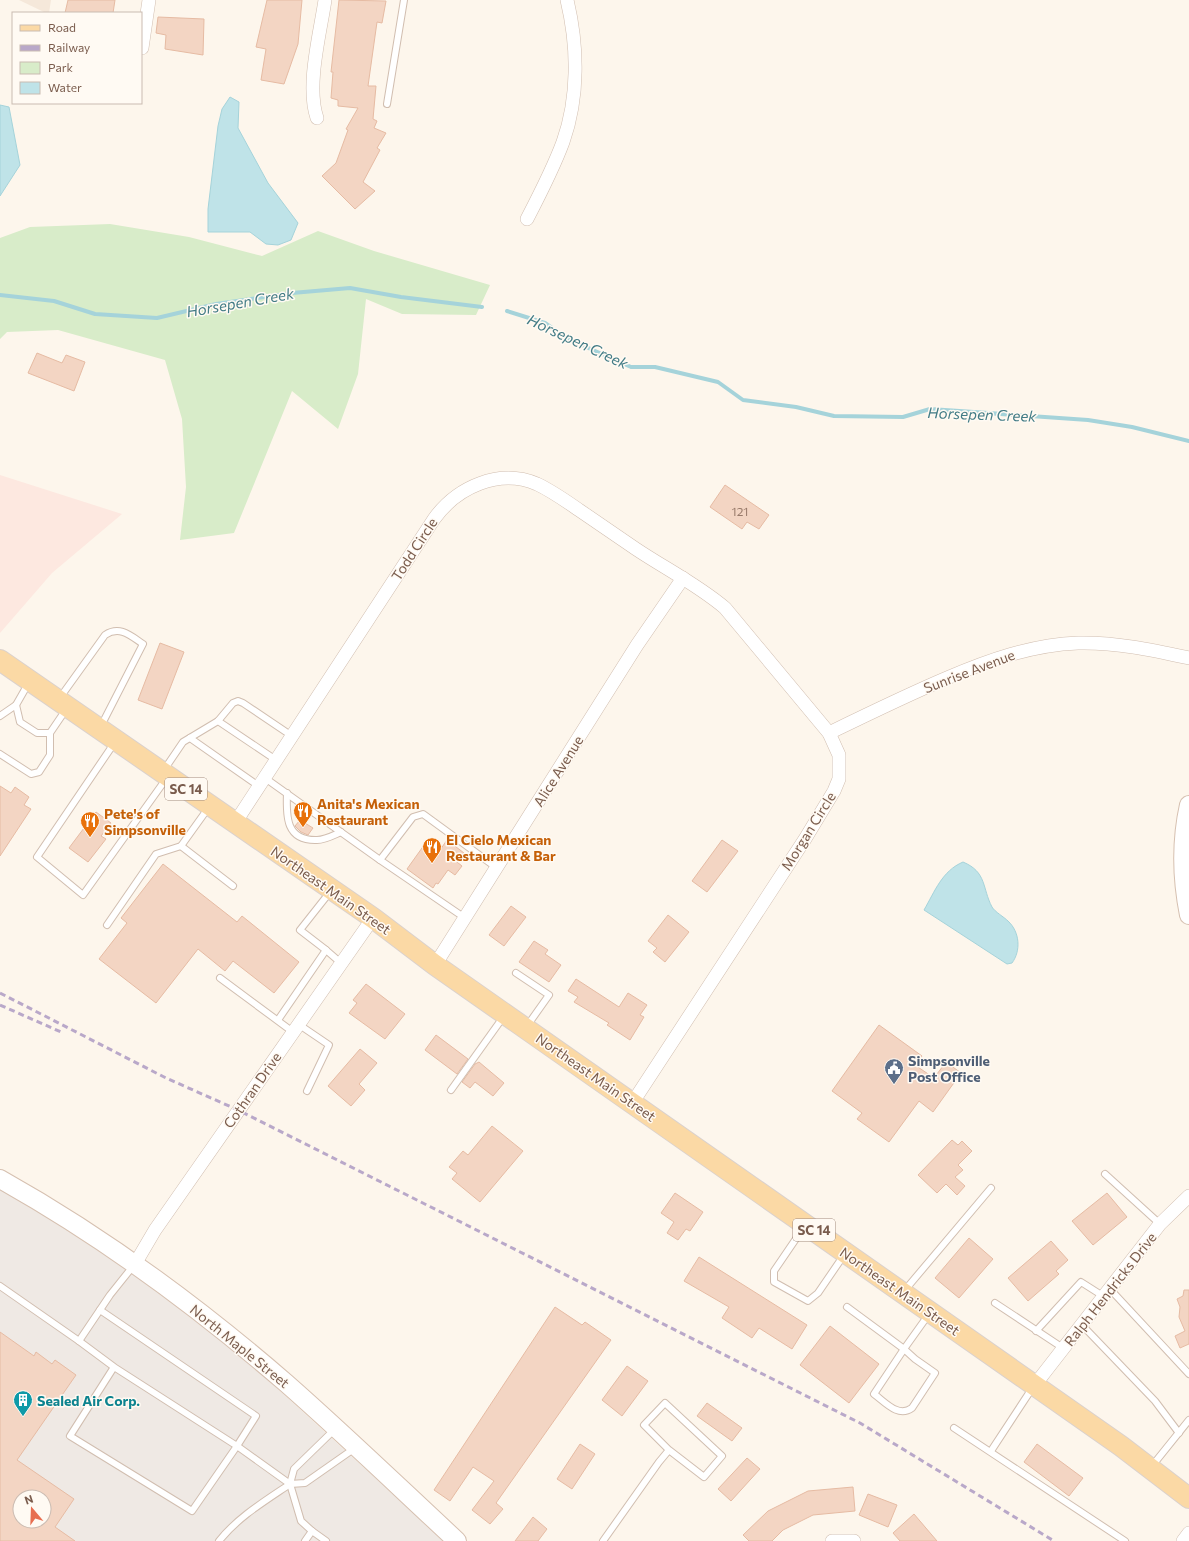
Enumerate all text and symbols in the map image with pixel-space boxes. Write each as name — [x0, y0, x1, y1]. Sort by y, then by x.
legend — [12, 12, 142, 104]
text: Road — [48, 20, 76, 34]
text: Railway — [48, 40, 90, 54]
text: Park — [48, 60, 74, 74]
text: Water — [48, 80, 82, 94]
water label: Horsepen Creek — [185, 284, 296, 320]
water label: Horsepen Creek — [525, 310, 632, 373]
water label: Horsepen Creek — [927, 403, 1038, 425]
house number: 121 — [732, 504, 748, 518]
street label: Todd Circle — [387, 514, 441, 584]
street label: Sunrise Avenue — [921, 646, 1017, 696]
street label: Alice Avenue — [529, 732, 587, 810]
road number: SC 14 — [165, 778, 207, 800]
street label: Morgan Circle — [777, 789, 839, 873]
place label: Anita's Mexican Restaurant — [317, 795, 420, 828]
restaurant icon: Anita's Mexican Restaurant — [292, 800, 314, 828]
place label: Pete's of Simpsonville — [104, 805, 186, 838]
restaurant icon: Pete's of Simpsonville — [79, 810, 101, 838]
place label: El Cielo Mexican Restaurant & Bar — [446, 831, 556, 864]
restaurant icon: El Cielo Mexican Restaurant & Bar — [421, 836, 443, 864]
street label: Northeast Main Street — [268, 842, 394, 938]
street label: Northeast Main Street — [533, 1029, 659, 1125]
street label: Cothran Drive — [220, 1049, 284, 1131]
place label: Simpsonville Post Office — [908, 1052, 990, 1085]
public building icon: Simpsonville Post Office — [883, 1057, 905, 1085]
road number: SC 14 — [793, 1219, 835, 1241]
street label: Ralph Hendricks Drive — [1060, 1229, 1160, 1349]
street label: Northeast Main Street — [837, 1243, 963, 1339]
street label: North Maple Street — [187, 1301, 293, 1391]
building icon: Sealed Air Corp. — [12, 1389, 34, 1417]
place label: Sealed Air Corp. — [37, 1392, 140, 1409]
north arrow — [12, 1489, 52, 1529]
text: N — [23, 1492, 35, 1507]

